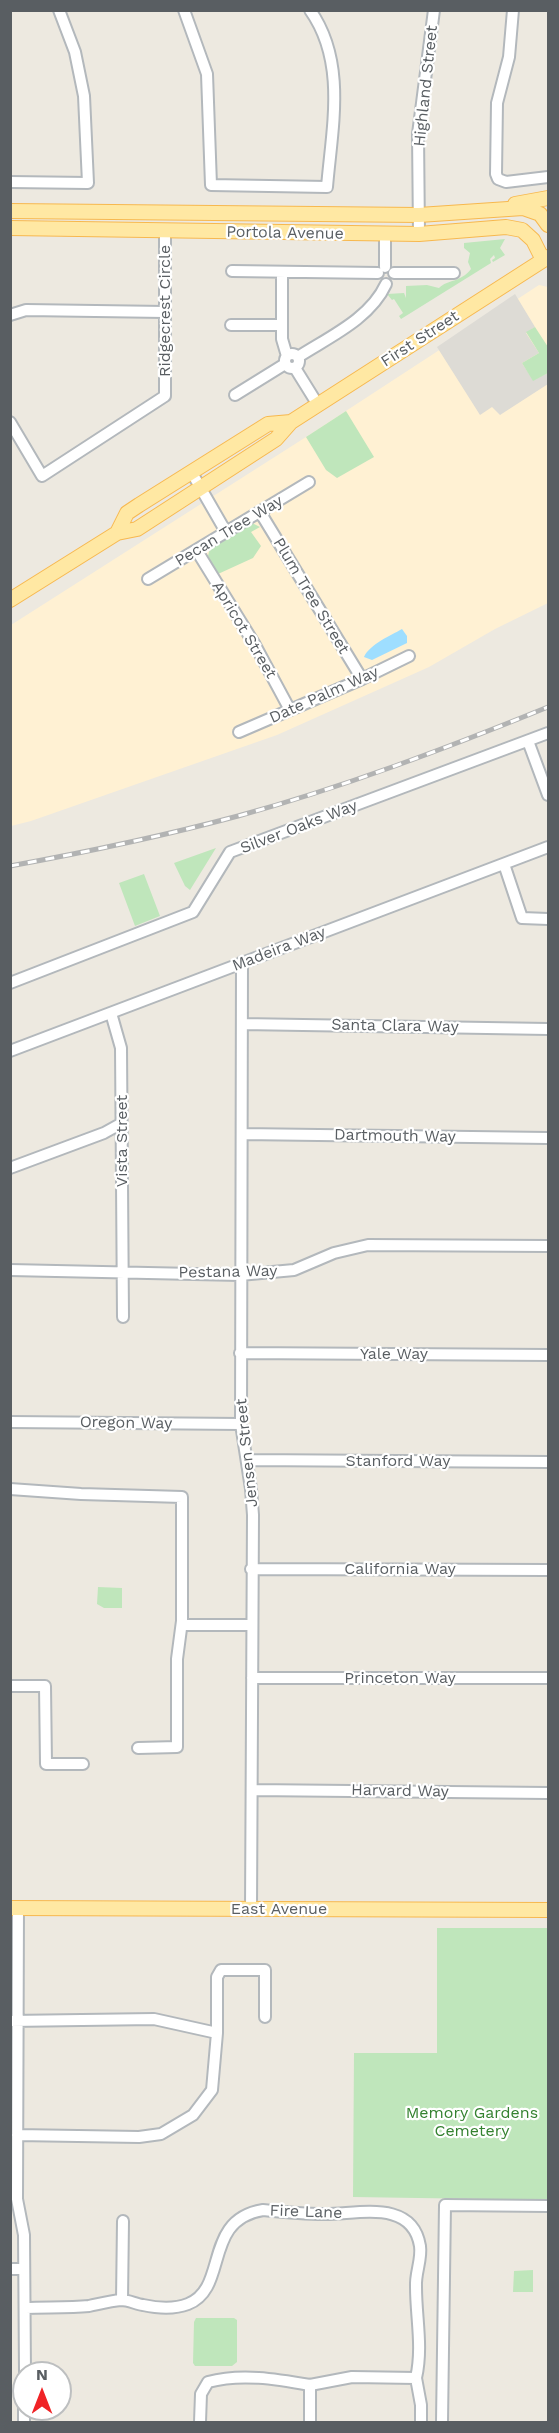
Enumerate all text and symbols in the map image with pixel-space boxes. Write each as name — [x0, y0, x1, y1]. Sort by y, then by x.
street label: Highland Street — [410, 24, 442, 148]
street label: Portola Avenue — [226, 222, 344, 244]
street label: Ridgecrest Circle — [155, 245, 175, 377]
street label: First Street — [377, 307, 463, 371]
street label: Pecan Tree Way — [172, 491, 286, 571]
street label: Plum Tree Street — [269, 534, 353, 658]
street label: Apricot Street — [207, 578, 281, 682]
street label: Date Palm Way — [266, 662, 382, 728]
street label: Silver Oaks Way — [238, 796, 360, 858]
street label: Madeira Way — [230, 922, 328, 976]
street label: Santa Clara Way — [331, 1015, 459, 1037]
street label: Vista Street — [112, 1095, 132, 1187]
street label: Dartmouth Way — [334, 1125, 456, 1147]
street label: Pestana Way — [178, 1262, 278, 1282]
street label: Yale Way — [360, 1344, 428, 1364]
street label: Jensen Street — [232, 1398, 262, 1508]
street label: Oregon Way — [80, 1413, 172, 1433]
street label: Stanford Way — [346, 1451, 450, 1471]
street label: California Way — [344, 1559, 456, 1579]
street label: Princeton Way — [344, 1668, 456, 1688]
street label: Harvard Way — [351, 1781, 449, 1801]
street label: East Avenue — [231, 1899, 327, 1919]
park label: Memory Gardens Cemetery — [406, 2103, 538, 2141]
street label: Fire Lane — [269, 2201, 343, 2223]
north arrow — [12, 2361, 72, 2421]
text: N — [36, 2365, 48, 2384]

